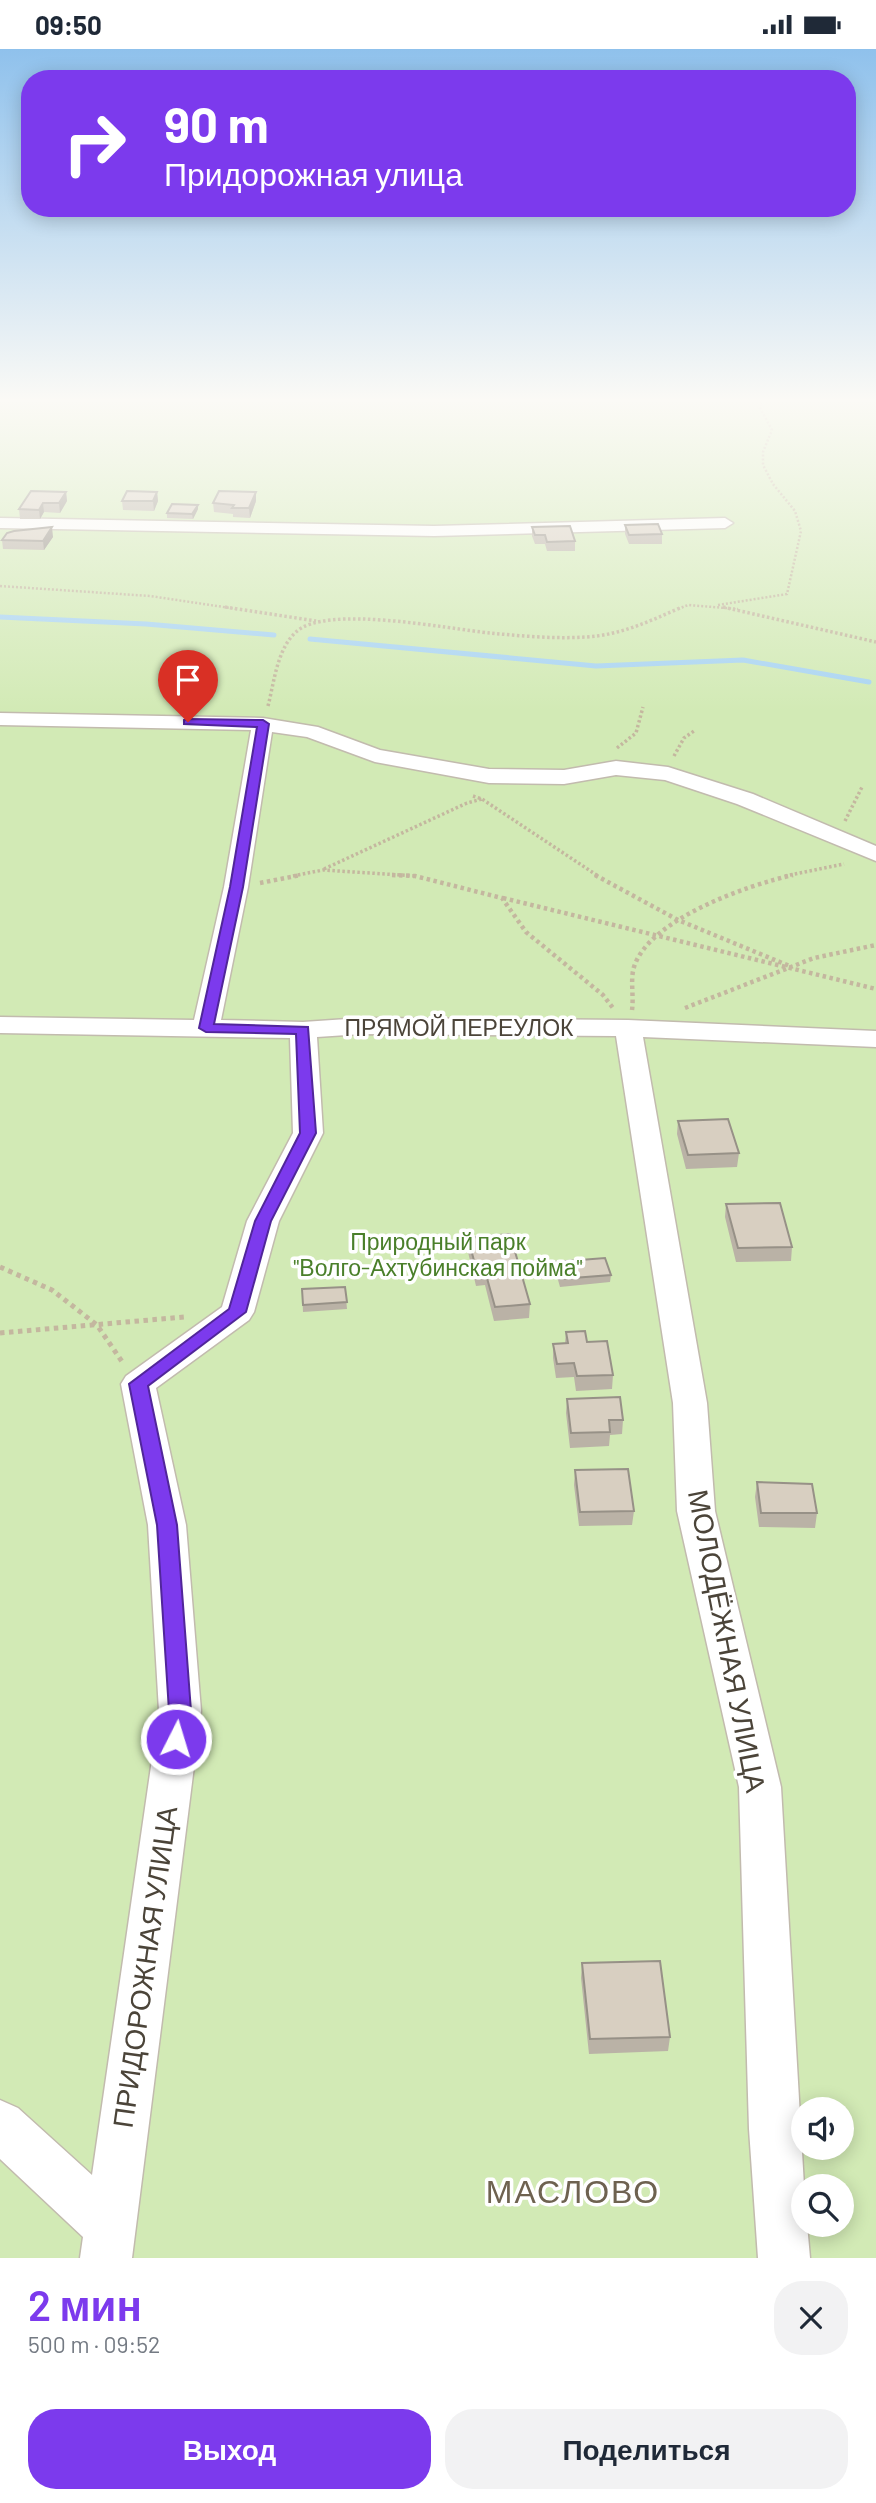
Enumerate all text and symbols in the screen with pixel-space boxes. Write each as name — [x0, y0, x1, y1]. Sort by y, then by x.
text: 09:50 — [35, 9, 102, 40]
text: 90 m — [164, 94, 269, 153]
icon: right — [49, 98, 140, 189]
text: Придорожная улица — [164, 154, 463, 192]
pin — [158, 650, 218, 722]
icon: arrive — [169, 661, 207, 699]
street label: ПРЯМОЙ ПЕРЕУЛОК — [345, 1013, 574, 1041]
park label: Природный парк "Волго-Ахтубинская пойма" — [293, 1227, 583, 1281]
street label: МОЛОДЁЖНАЯ УЛИЦА — [682, 1487, 774, 1795]
position arrow — [139, 1702, 213, 1776]
street label: ПРИДОРОЖНАЯ УЛИЦА — [105, 1804, 183, 2130]
map controls — [791, 2097, 854, 2237]
button: sound — [791, 2097, 854, 2160]
district label: МАСЛОВО — [486, 2171, 660, 2209]
button: search — [791, 2174, 854, 2237]
text: 2 мин — [28, 2279, 142, 2329]
button: close — [774, 2281, 848, 2355]
text: 500 m · 09:52 — [28, 2330, 160, 2358]
button: Выход — [28, 2409, 431, 2489]
button: Поделиться — [445, 2409, 848, 2489]

